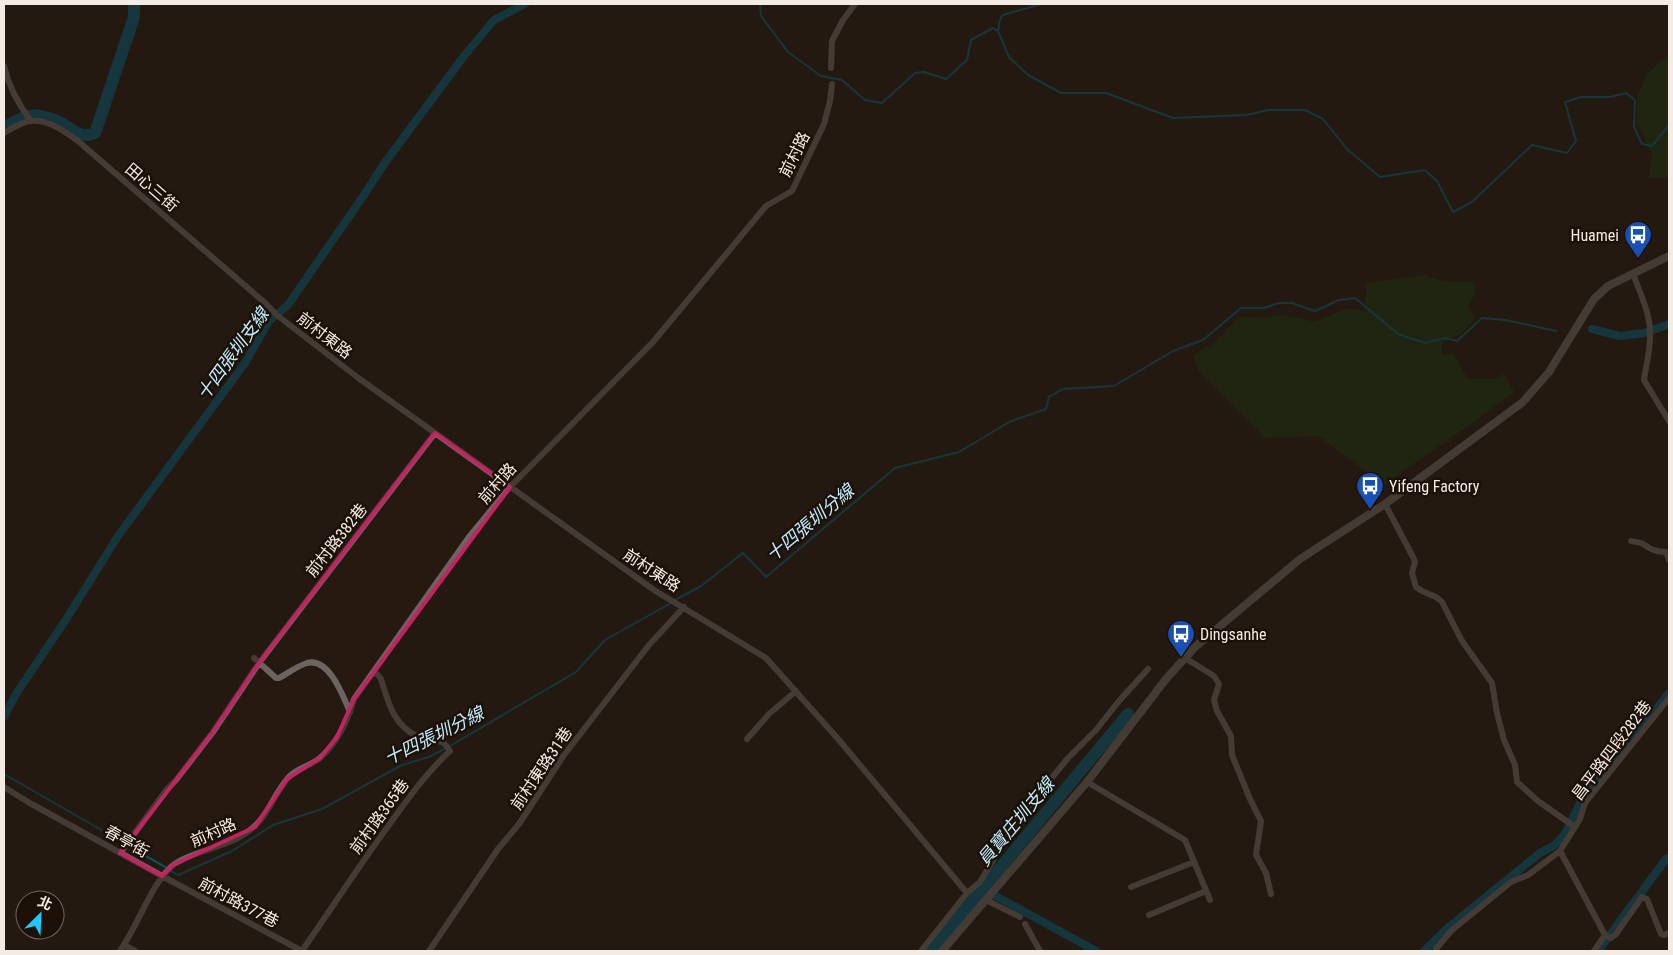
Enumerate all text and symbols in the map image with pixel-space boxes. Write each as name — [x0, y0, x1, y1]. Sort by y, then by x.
street label: 前村路 — [775, 128, 814, 180]
street label: 田心三街 — [121, 159, 182, 216]
bus stop icon: Huamei — [1623, 220, 1653, 259]
place label: Huamei — [1570, 226, 1619, 245]
water label: 十四張圳支線 — [192, 302, 274, 404]
street label: 前村東路 — [294, 308, 356, 363]
street label: 前村路 — [474, 459, 520, 508]
bus stop icon: Yifeng Factory — [1355, 471, 1385, 510]
place label: Yifeng Factory — [1389, 477, 1480, 496]
water label: 十四張圳分線 — [762, 479, 859, 565]
street label: 前村路382巷 — [302, 500, 371, 581]
street label: 前村東路 — [620, 545, 684, 596]
bus stop icon: Dingsanhe — [1166, 619, 1196, 658]
place label: Dingsanhe — [1200, 625, 1266, 644]
street label: 昌平路四段282巷 — [1568, 697, 1655, 804]
water label: 十四張圳分線 — [381, 702, 489, 769]
street label: 前村東路31巷 — [507, 723, 576, 813]
water label: 員寶庄圳支線 — [973, 772, 1060, 870]
street label: 前村路365巷 — [346, 775, 413, 857]
street label: 前村路 — [187, 814, 239, 851]
street label: 春亭街 — [101, 821, 152, 861]
street label: 前村路377巷 — [196, 873, 282, 931]
north arrow — [15, 890, 65, 940]
text: 北 — [36, 893, 55, 913]

